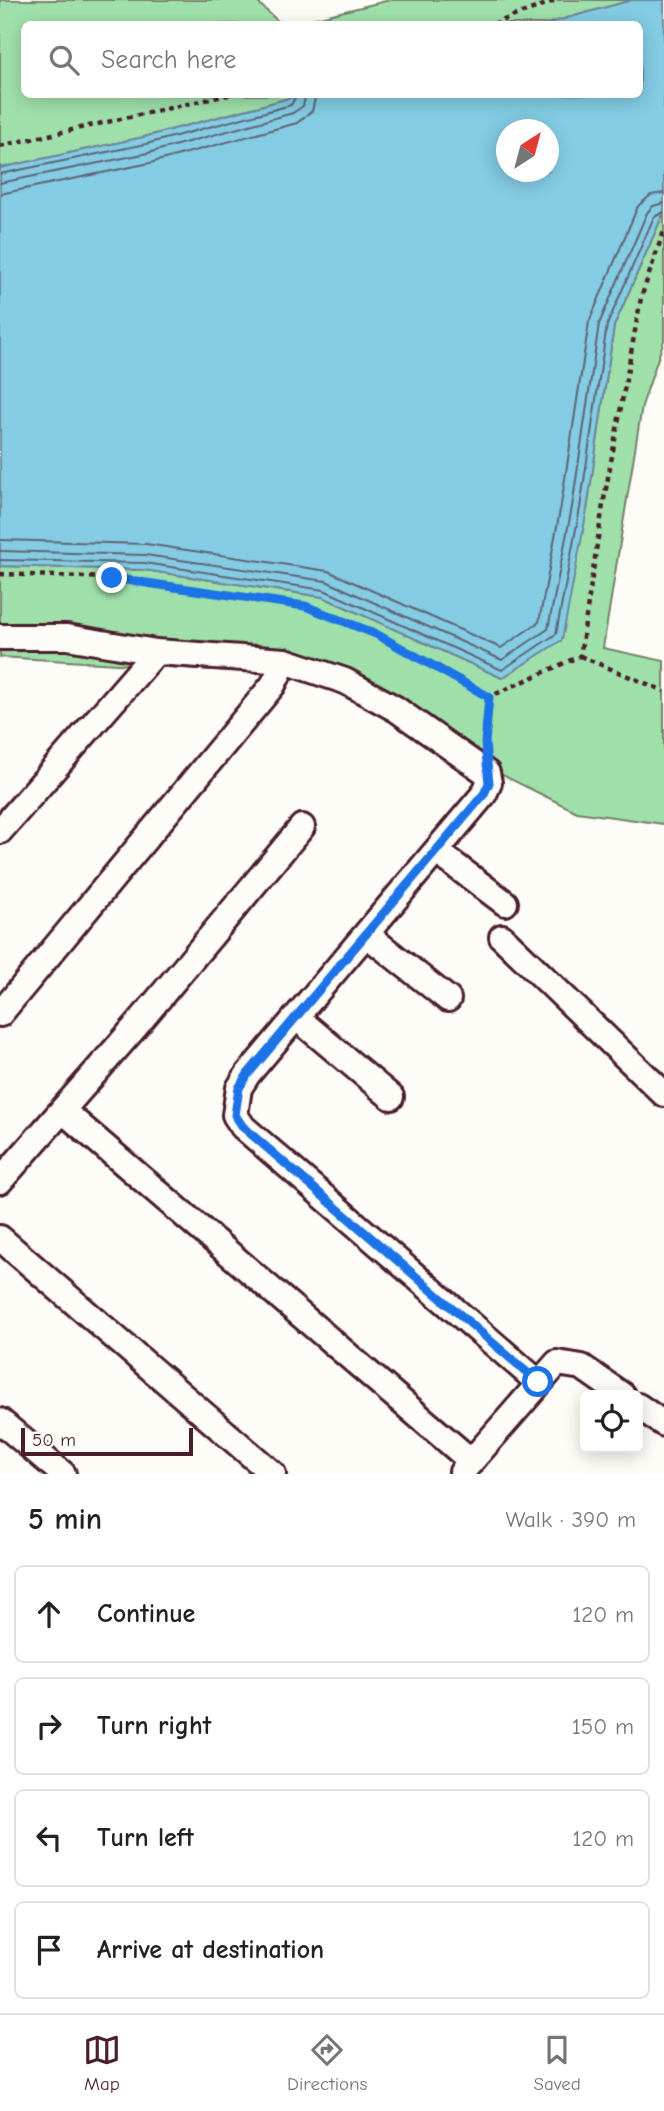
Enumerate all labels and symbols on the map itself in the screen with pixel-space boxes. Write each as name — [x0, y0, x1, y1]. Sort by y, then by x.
north arrow — [496, 119, 559, 182]
route end — [96, 562, 127, 593]
route start — [522, 1366, 553, 1397]
scale bar — [21, 1425, 192, 1457]

